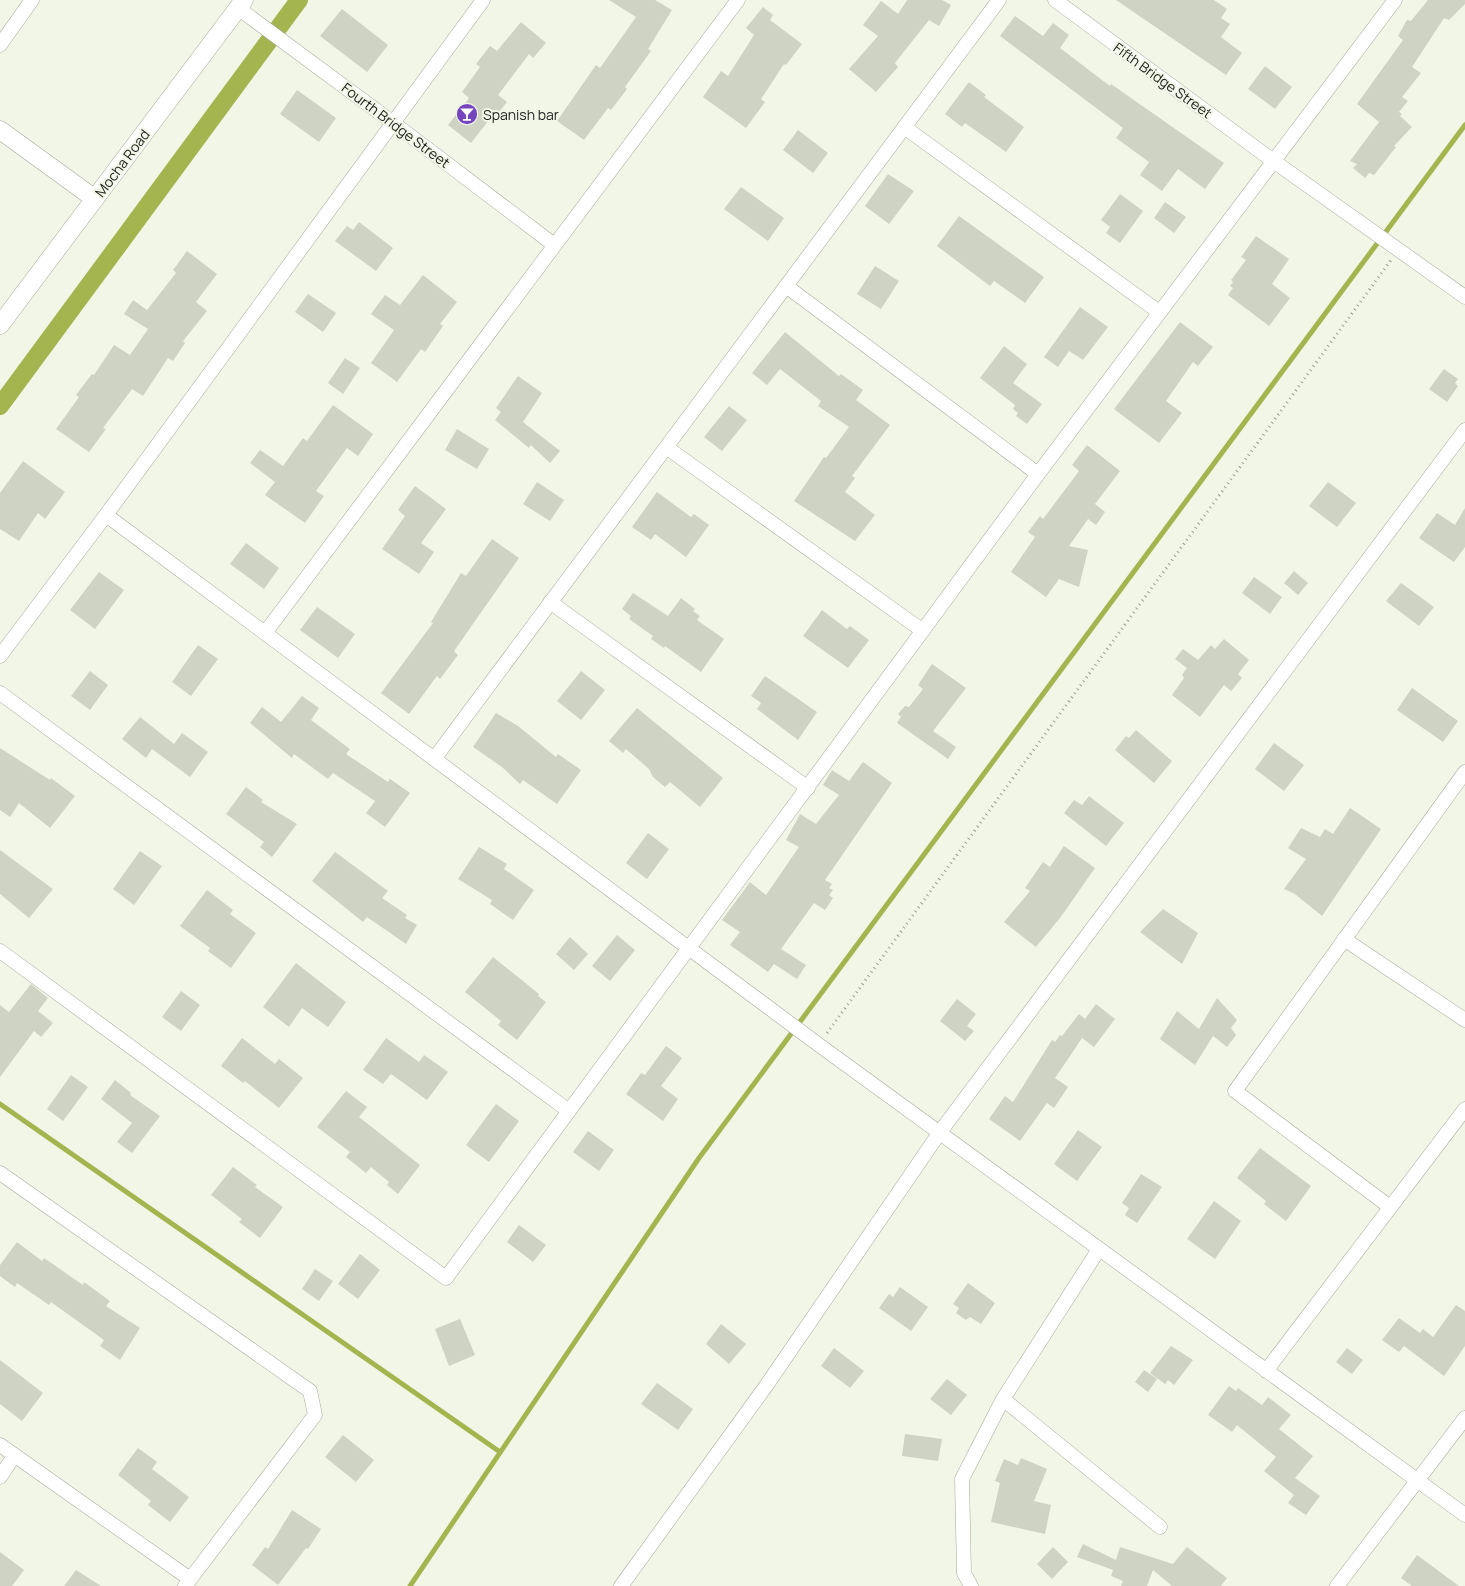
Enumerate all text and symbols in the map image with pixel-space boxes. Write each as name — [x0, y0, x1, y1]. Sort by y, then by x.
street label: Fifth Bridge Street — [1110, 38, 1216, 122]
street label: Fourth Bridge Street — [338, 78, 454, 172]
bar icon: Spanish bar — [455, 102, 479, 126]
place label: Spanish bar — [483, 105, 559, 124]
street label: Mocha Road — [90, 125, 154, 201]

